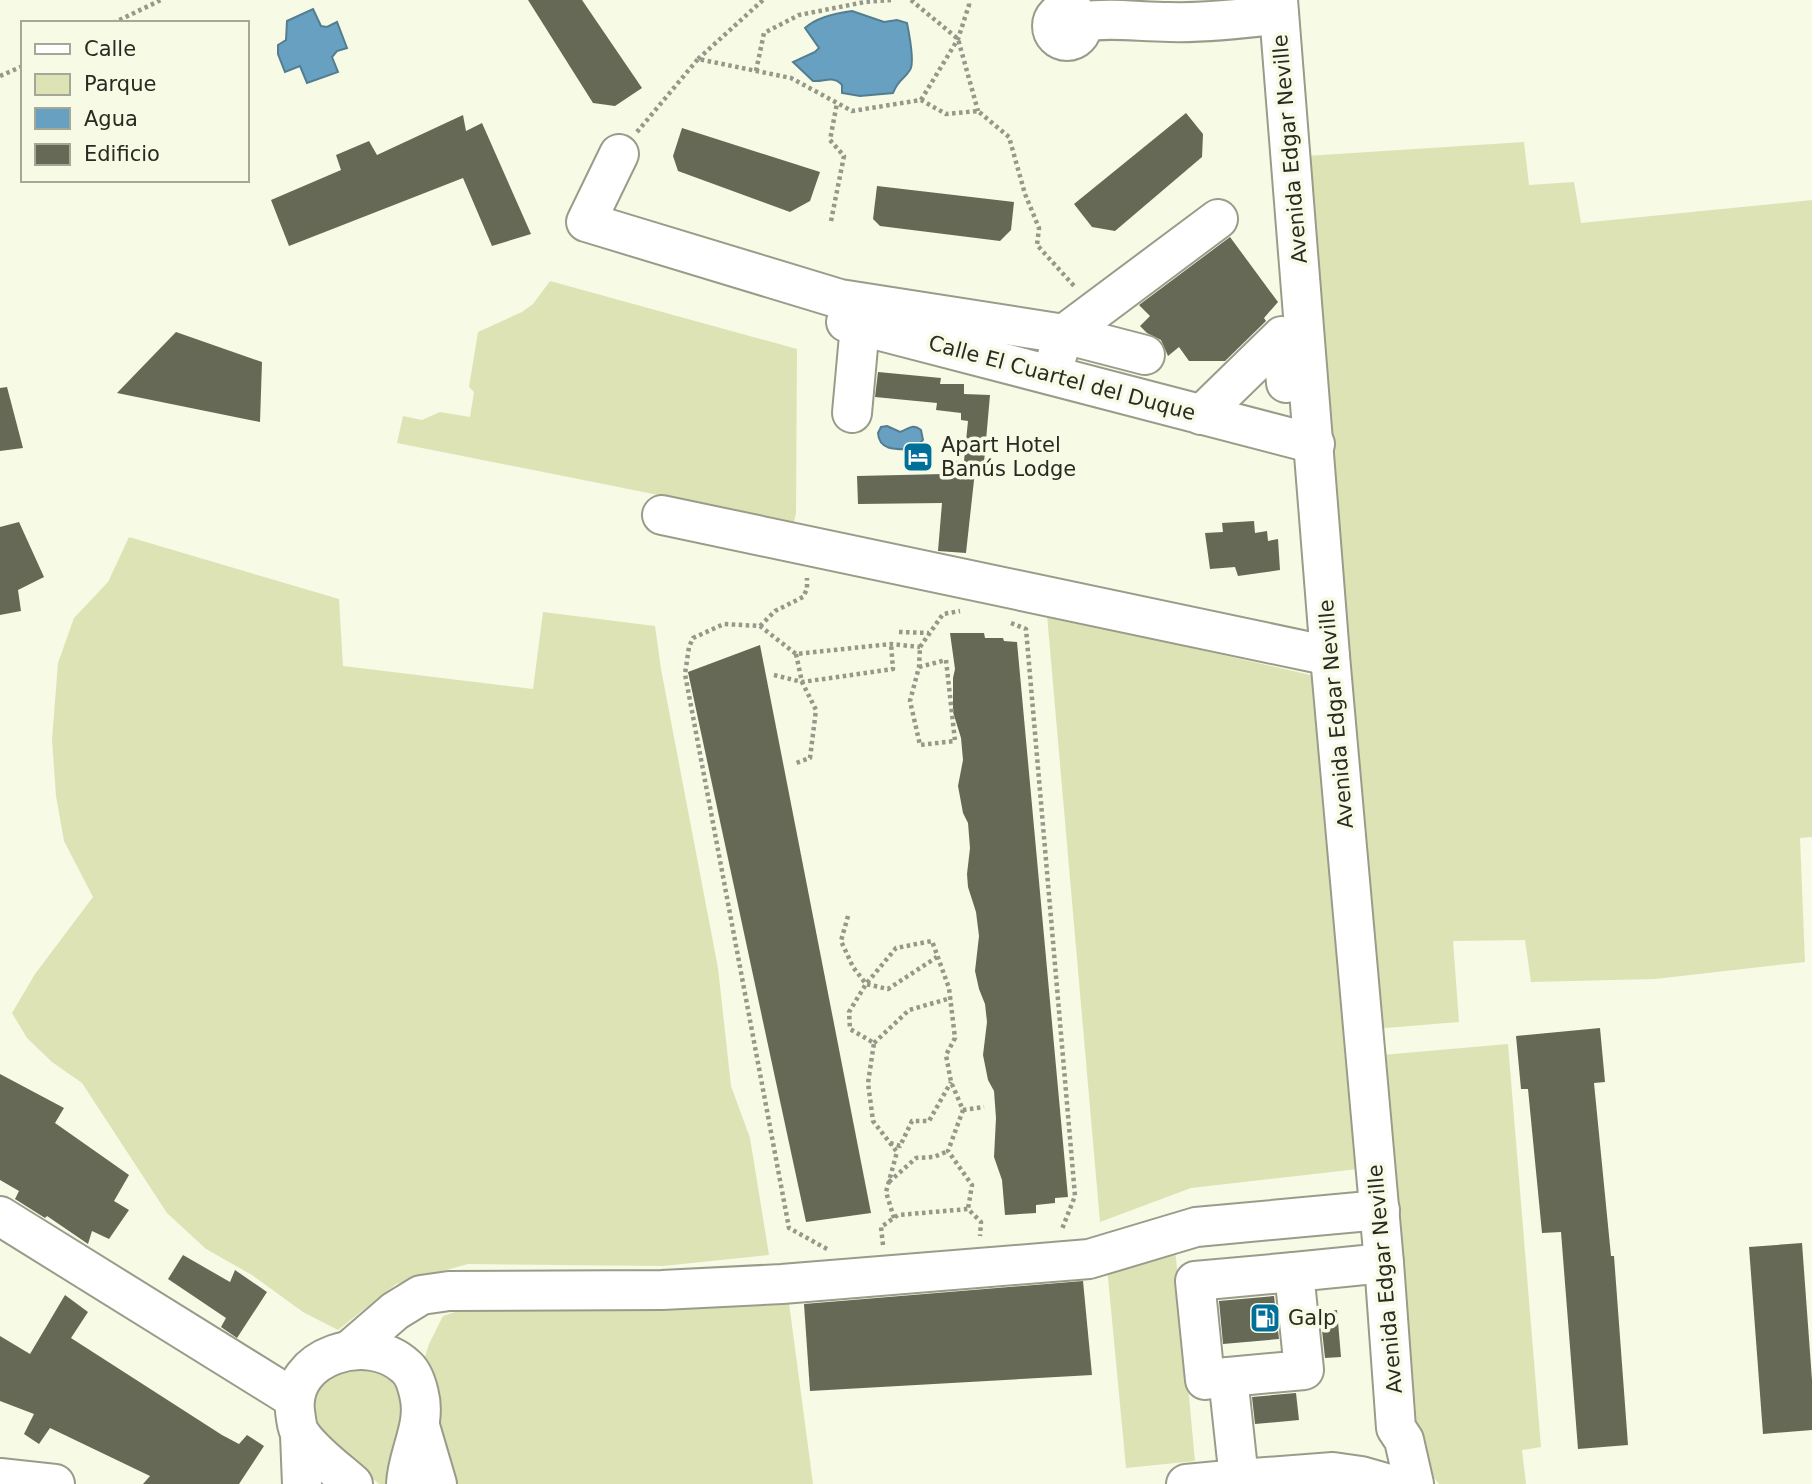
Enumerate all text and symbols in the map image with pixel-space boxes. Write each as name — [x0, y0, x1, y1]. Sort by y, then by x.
legend — [21, 21, 248, 182]
street label: Avenida Edgar Neville — [1268, 33, 1312, 265]
text: Calle — [84, 37, 136, 61]
text: Parque — [84, 72, 156, 96]
text: Agua — [84, 107, 138, 131]
text: Edificio — [84, 142, 160, 166]
street label: Calle El Cuartel del Duque — [926, 331, 1198, 425]
place label: Apart Hotel Banús Lodge — [941, 433, 1076, 481]
hotel icon: Apart Hotel Banús Lodge — [901, 440, 935, 474]
street label: Avenida Edgar Neville — [1314, 598, 1358, 830]
street label: Avenida Edgar Neville — [1363, 1163, 1407, 1395]
fuel station icon: Galp — [1248, 1301, 1282, 1335]
place label: Galp — [1288, 1306, 1336, 1330]

